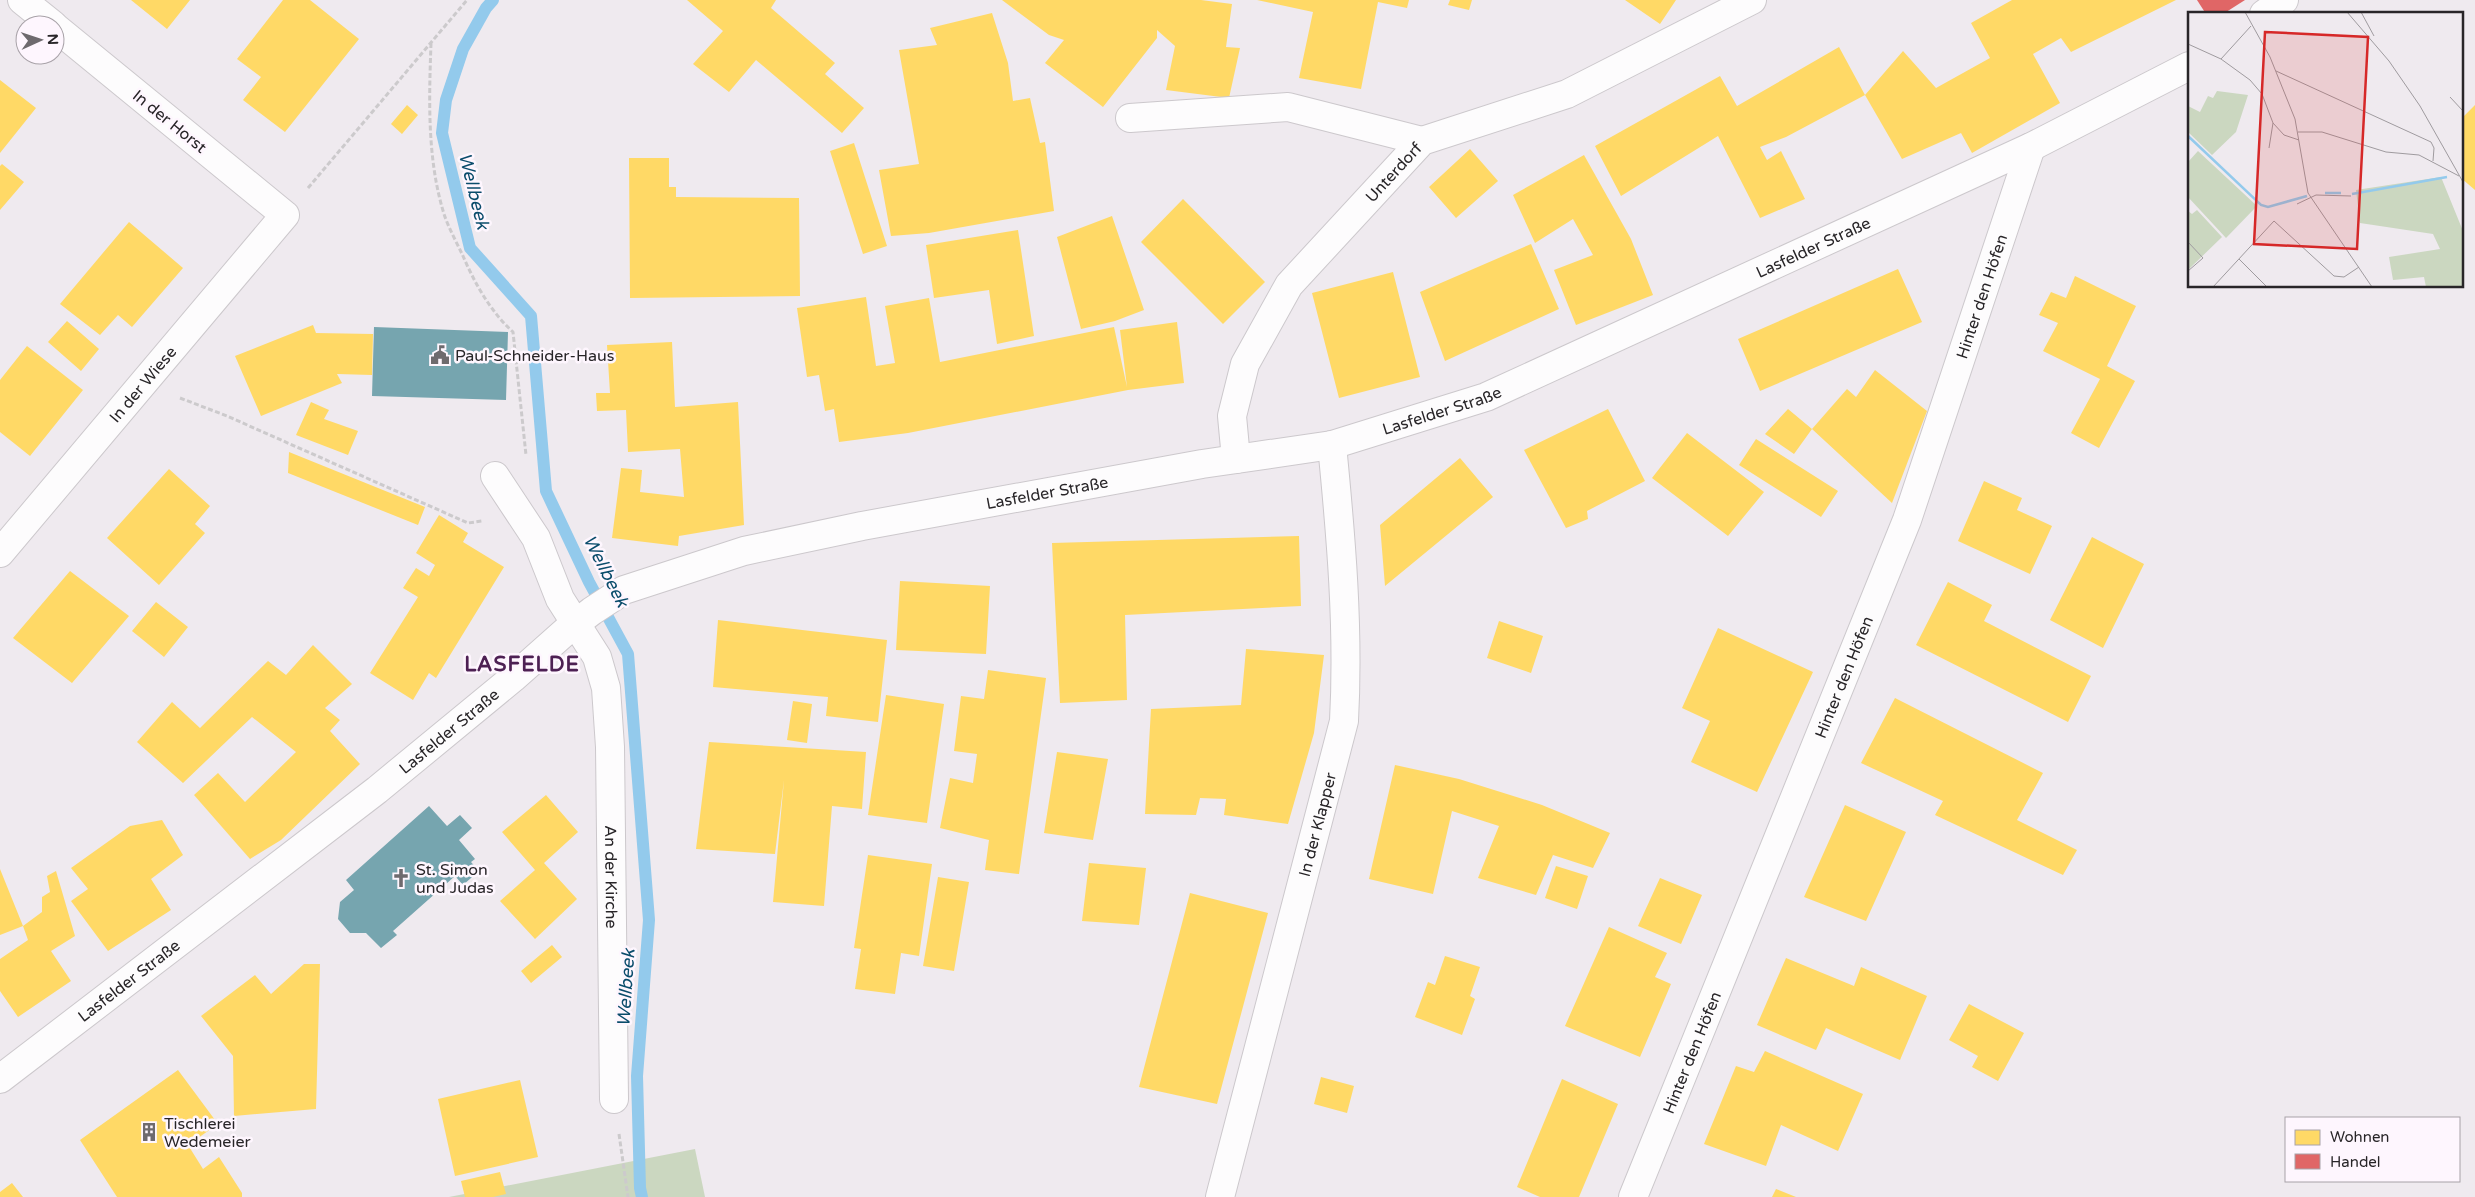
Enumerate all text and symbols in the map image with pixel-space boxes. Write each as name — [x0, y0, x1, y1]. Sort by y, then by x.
inset map — [2188, 12, 2462, 288]
north arrow — [15, 15, 65, 65]
text: N — [44, 33, 61, 45]
street label: In der Horst — [128, 86, 210, 158]
street label: Unterdorf — [1361, 138, 1427, 207]
water label: Wellbeek — [454, 150, 494, 233]
street label: Lasfelder Straße — [1753, 213, 1874, 283]
street label: Hinter den Höfen — [1952, 232, 2012, 362]
street label: In der Wiese — [105, 342, 181, 427]
public building icon: Paul-Schneider-Haus — [429, 344, 451, 366]
place label: Paul-Schneider-Haus — [455, 346, 614, 366]
street label: Lasfelder Straße — [1380, 382, 1505, 440]
street label: Lasfelder Straße — [985, 472, 1110, 514]
water label: Wellbeek — [578, 531, 634, 612]
street label: Hinter den Höfen — [1811, 613, 1878, 741]
district label: LASFELDE — [464, 652, 580, 677]
street label: Lasfelder Straße — [395, 685, 503, 779]
street label: In der Klapper — [1295, 770, 1341, 879]
street label: An der Kirche — [600, 825, 621, 929]
place label: St. Simon und Judas — [416, 860, 494, 898]
church icon: St. Simon und Judas — [390, 867, 412, 889]
street label: Lasfelder Straße — [74, 936, 184, 1027]
water label: Wellbeek — [612, 947, 640, 1028]
street label: Hinter den Höfen — [1659, 989, 1726, 1117]
place label: Tischlerei Wedemeier — [164, 1114, 251, 1152]
legend — [2285, 1117, 2460, 1182]
building icon: Tischlerei Wedemeier — [138, 1121, 160, 1143]
text: Wohnen — [2330, 1128, 2390, 1146]
text: Handel — [2330, 1153, 2381, 1171]

